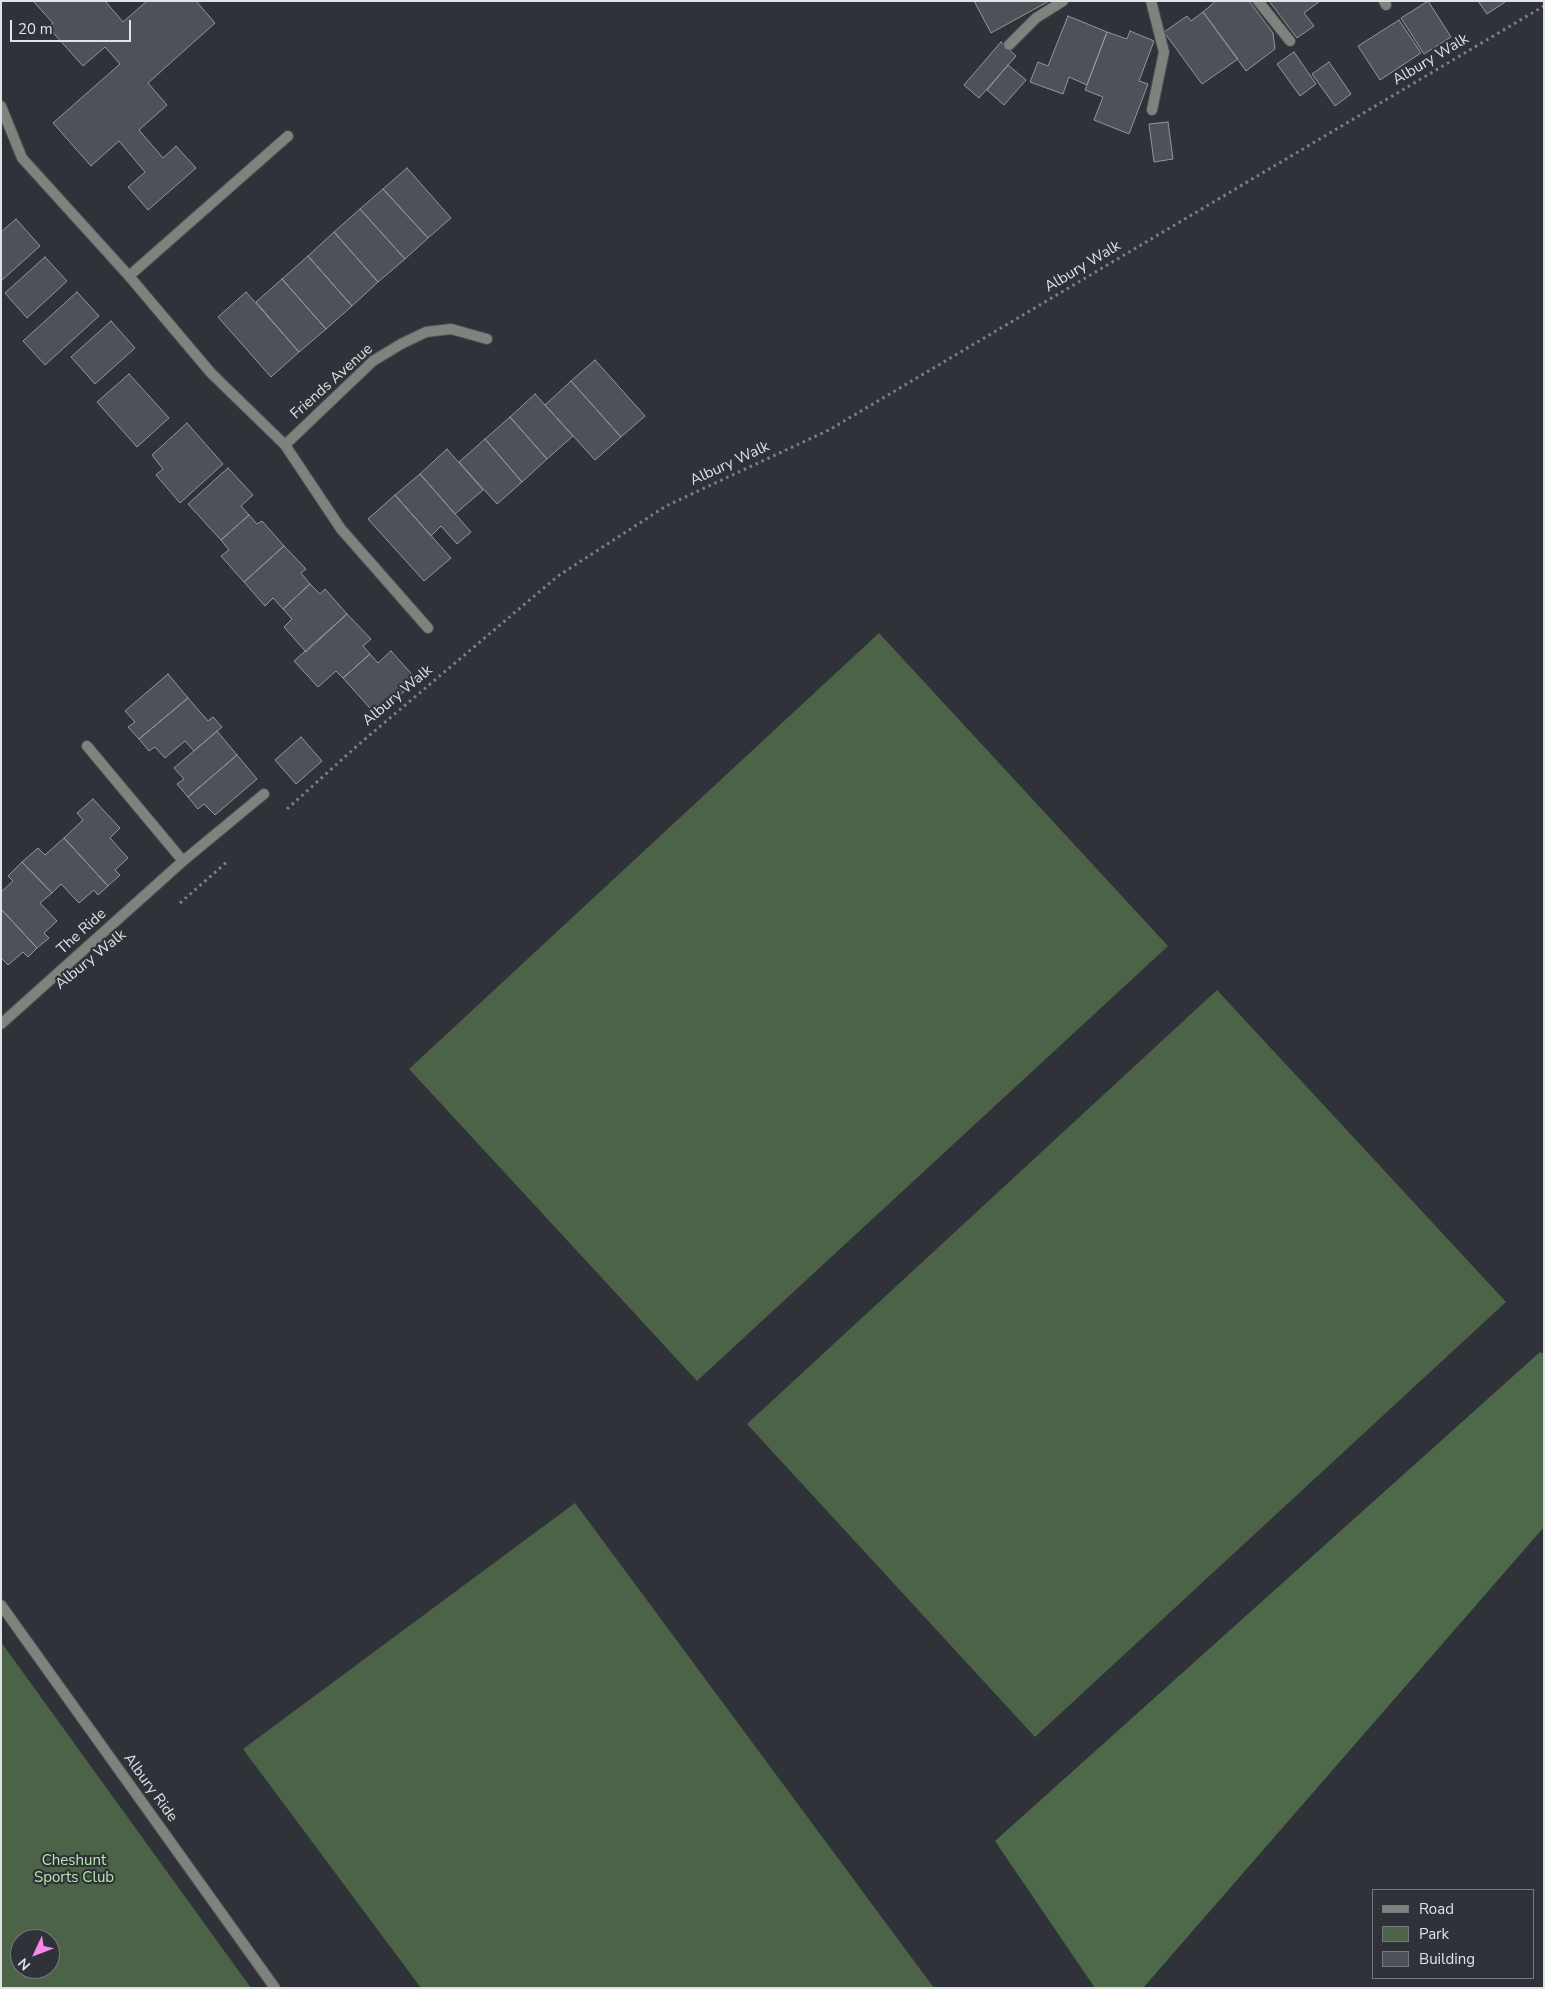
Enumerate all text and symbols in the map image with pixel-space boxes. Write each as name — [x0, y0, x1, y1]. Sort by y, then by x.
scale bar — [12, 10, 134, 42]
text: 20 m — [18, 19, 53, 39]
street label: Albury Walk — [1390, 30, 1472, 90]
street label: Albury Walk — [1042, 237, 1124, 297]
street label: Friends Avenue — [287, 340, 377, 424]
street label: Albury Walk — [687, 438, 773, 490]
street label: Albury Walk — [359, 662, 437, 730]
street label: The Ride — [54, 905, 110, 959]
street label: Albury Walk — [52, 926, 130, 994]
street label: Albury Ride — [119, 1750, 181, 1826]
park label: Cheshunt Sports Club — [34, 1852, 114, 1887]
legend — [1372, 1889, 1535, 1979]
text: Road — [1419, 1899, 1454, 1919]
text: Park — [1419, 1924, 1449, 1944]
north arrow — [10, 1929, 60, 1979]
text: Building — [1419, 1949, 1475, 1969]
text: N — [14, 1954, 35, 1974]

